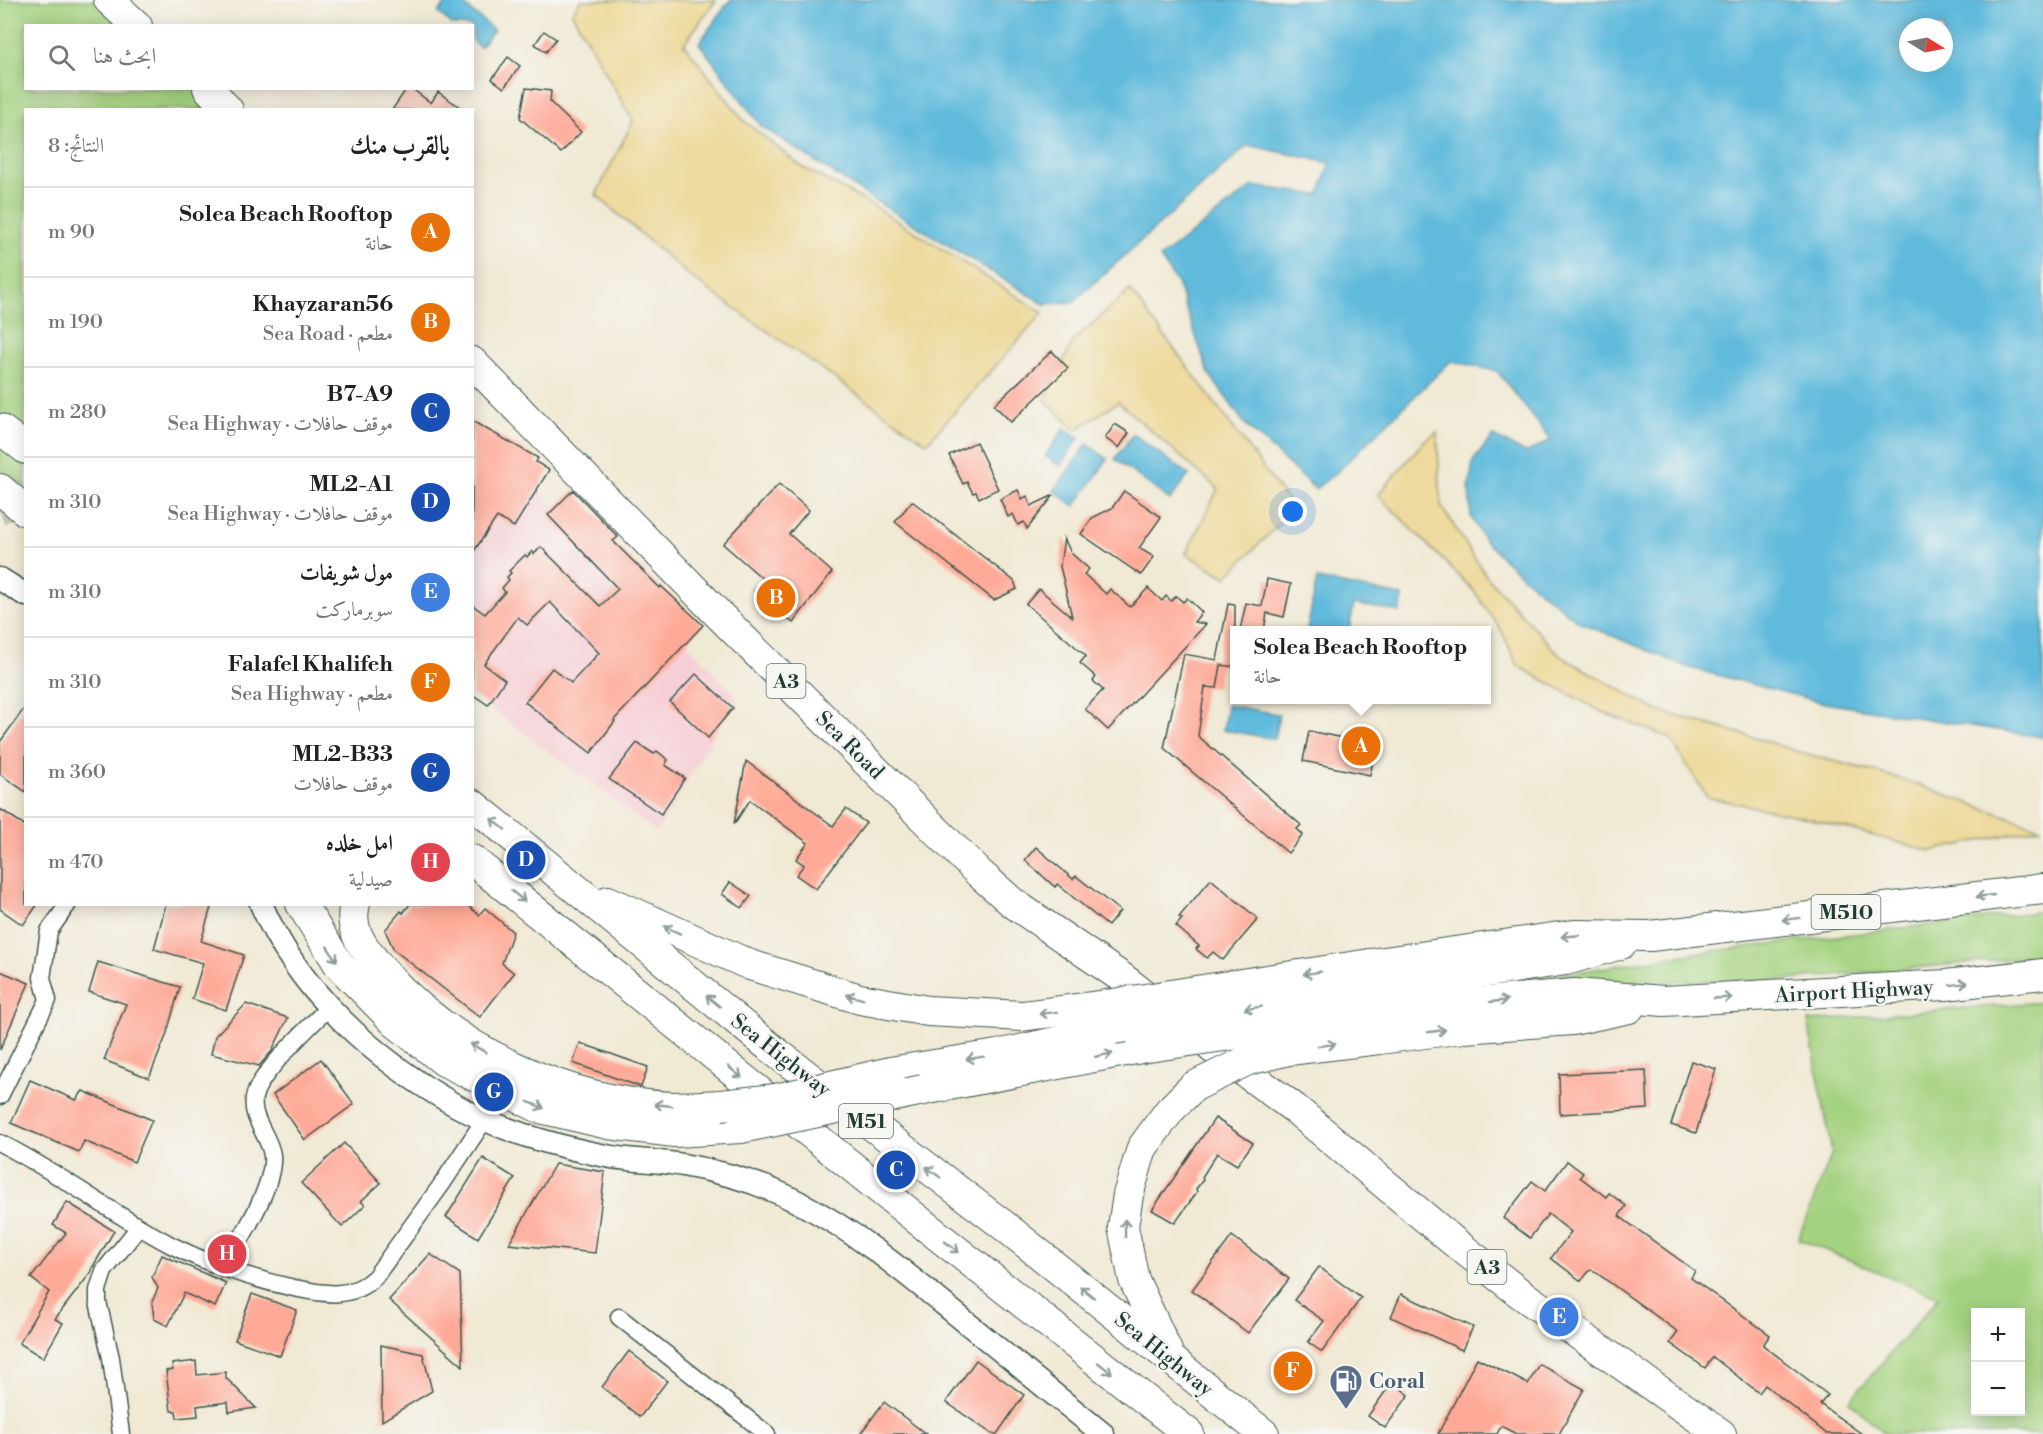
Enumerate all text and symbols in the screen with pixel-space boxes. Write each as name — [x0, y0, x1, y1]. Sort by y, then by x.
north arrow — [1899, 18, 1953, 72]
search box — [24, 24, 474, 90]
icon: search — [45, 41, 78, 74]
text: ابحث هنا — [93, 43, 156, 70]
text: بالقرب منك — [350, 130, 450, 162]
text: النتائج: 8 — [48, 134, 104, 159]
text: Solea Beach Rooftop — [179, 201, 393, 228]
text: 90 m — [48, 220, 95, 245]
text: A — [423, 220, 438, 245]
text: حانة — [365, 232, 393, 257]
text: Khayzaran56 — [252, 291, 393, 318]
text: 190 m — [48, 310, 103, 335]
text: B — [423, 310, 438, 335]
text: مطعم · Sea Road — [263, 322, 393, 347]
text: B7-A9 — [327, 381, 393, 408]
text: 280 m — [48, 400, 107, 425]
text: C — [423, 400, 438, 425]
text: موقف حافلات · Sea Highway — [167, 412, 393, 437]
text: ML2-A1 — [309, 471, 393, 498]
text: 310 m — [48, 490, 101, 515]
text: D — [423, 490, 438, 515]
your location — [1278, 497, 1307, 526]
text: موقف حافلات · Sea Highway — [167, 502, 393, 527]
text: مول شويفات — [299, 560, 393, 587]
pin: B — [756, 576, 796, 620]
text: 310 m — [48, 580, 101, 605]
text: E — [424, 580, 437, 605]
text: سوبرماركت — [315, 598, 393, 623]
popup — [1230, 626, 1491, 704]
text: Solea Beach Rooftop — [1254, 634, 1467, 661]
text: Falafel Khalifeh — [228, 651, 393, 678]
road number: A3 — [766, 664, 806, 698]
text: حانة — [1254, 665, 1282, 690]
text: 310 m — [48, 670, 101, 695]
text: F — [423, 670, 438, 695]
text: مطعم · Sea Highway — [231, 682, 393, 707]
street label: Sea Road — [810, 706, 889, 785]
pin: A — [1342, 724, 1380, 768]
text: ML2-B33 — [292, 741, 393, 768]
text: 360 m — [48, 760, 106, 785]
text: G — [423, 760, 438, 785]
text: موقف حافلات — [293, 772, 393, 797]
one-way arrow — [490, 817, 506, 830]
text: امل خلده — [326, 830, 393, 857]
pin: D — [506, 838, 546, 882]
text: 470 m — [48, 850, 104, 875]
text: H — [422, 850, 439, 875]
text: صيدلية — [349, 868, 393, 893]
one-way arrow — [510, 890, 526, 903]
one-way arrow — [1975, 891, 1995, 902]
road number: M510 — [1812, 895, 1880, 929]
one-way arrow — [1782, 913, 1802, 924]
one-way arrow — [664, 923, 682, 935]
one-way arrow — [1561, 931, 1581, 942]
one-way arrow — [326, 945, 339, 962]
one-way arrow — [1302, 967, 1322, 978]
street label: Airport Highway — [1773, 975, 1935, 1009]
one-way arrow — [1949, 978, 1969, 989]
one-way arrow — [846, 991, 865, 1002]
one-way arrow — [1712, 993, 1732, 1004]
one-way arrow — [705, 994, 721, 1007]
one-way arrow — [1488, 995, 1508, 1006]
one-way arrow — [1244, 1002, 1264, 1013]
one-way arrow — [1039, 1007, 1059, 1018]
street label: Sea Highway — [725, 1009, 836, 1103]
one-way arrow — [1426, 1026, 1446, 1037]
one-way arrow — [1317, 1040, 1337, 1051]
one-way arrow — [470, 1042, 488, 1053]
one-way arrow — [1094, 1049, 1113, 1060]
one-way arrow — [965, 1053, 985, 1064]
one-way arrow — [727, 1066, 743, 1079]
pin: G — [474, 1070, 514, 1114]
one-way arrow — [527, 1100, 545, 1111]
one-way arrow — [653, 1100, 673, 1111]
road number: M51 — [839, 1104, 893, 1138]
pin: C — [876, 1148, 916, 1192]
one-way arrow — [926, 1166, 942, 1178]
one-way arrow — [1119, 1219, 1131, 1239]
pin: H — [208, 1232, 246, 1276]
one-way arrow — [944, 1240, 960, 1253]
road number: A3 — [1468, 1250, 1506, 1284]
one-way arrow — [1079, 1286, 1095, 1299]
pin: E — [1540, 1294, 1578, 1340]
street label: Sea Highway — [1109, 1307, 1219, 1403]
map controls — [1971, 1308, 2025, 1416]
button: + — [1971, 1308, 2025, 1362]
pin: F — [1274, 1348, 1312, 1394]
one-way arrow — [1097, 1361, 1113, 1374]
button: − — [1971, 1362, 2025, 1416]
fuel station icon: Coral — [1328, 1363, 1364, 1410]
place label: Coral — [1369, 1369, 1425, 1395]

